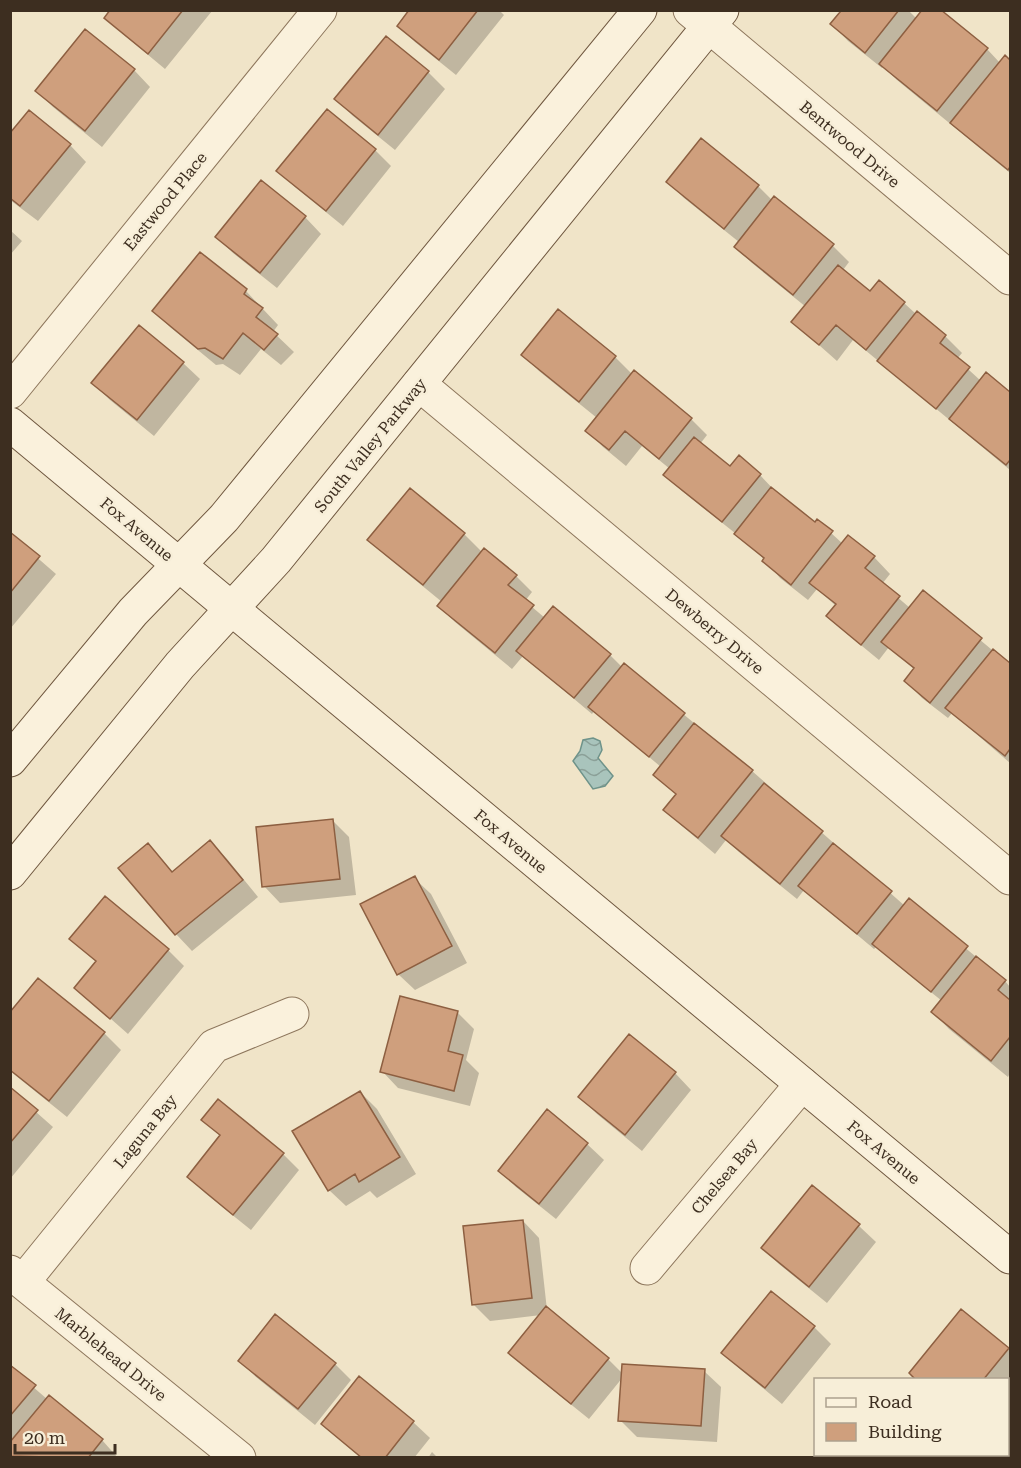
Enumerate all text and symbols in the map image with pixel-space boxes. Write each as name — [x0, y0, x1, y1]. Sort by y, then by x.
street label: Bentwood Drive — [796, 97, 904, 192]
street label: Eastwood Place — [120, 148, 211, 254]
street label: South Valley Parkway — [310, 374, 431, 516]
street label: Fox Avenue — [96, 493, 177, 565]
street label: Dewberry Drive — [662, 585, 768, 678]
street label: Fox Avenue — [470, 805, 551, 877]
street label: Laguna Bay — [110, 1090, 181, 1172]
street label: Fox Avenue — [843, 1116, 924, 1188]
street label: Chelsea Bay — [687, 1134, 762, 1218]
street label: Marblehead Drive — [51, 1304, 170, 1405]
legend — [814, 1378, 1009, 1456]
text: Road — [868, 1391, 913, 1412]
scale bar — [15, 1417, 116, 1455]
text: Building — [868, 1421, 942, 1442]
text: 20 m — [24, 1427, 65, 1448]

